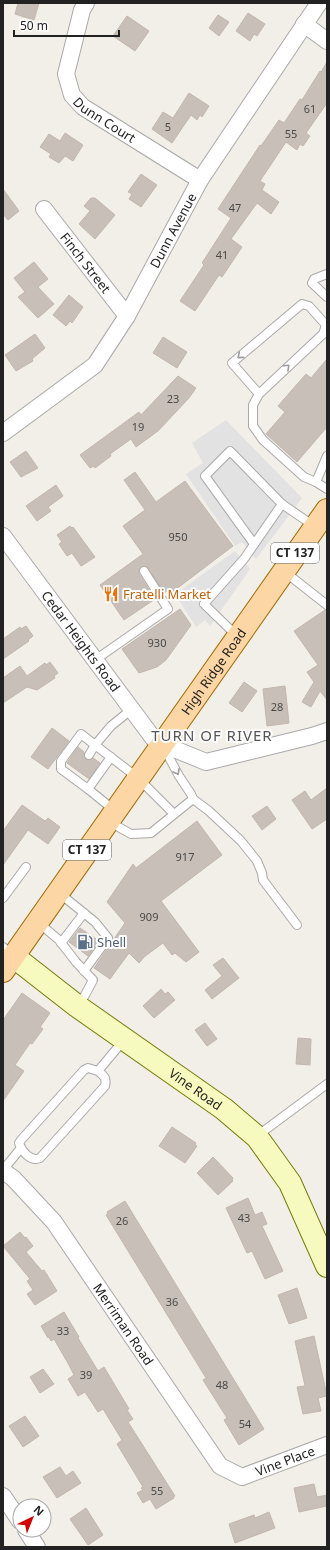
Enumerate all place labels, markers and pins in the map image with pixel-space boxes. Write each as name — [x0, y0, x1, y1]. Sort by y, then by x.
restaurant icon: Fratelli Market — [102, 585, 120, 603]
place label: Fratelli Market — [123, 585, 211, 603]
fuel station icon: Shell — [76, 933, 94, 951]
place label: Shell — [97, 933, 126, 951]

